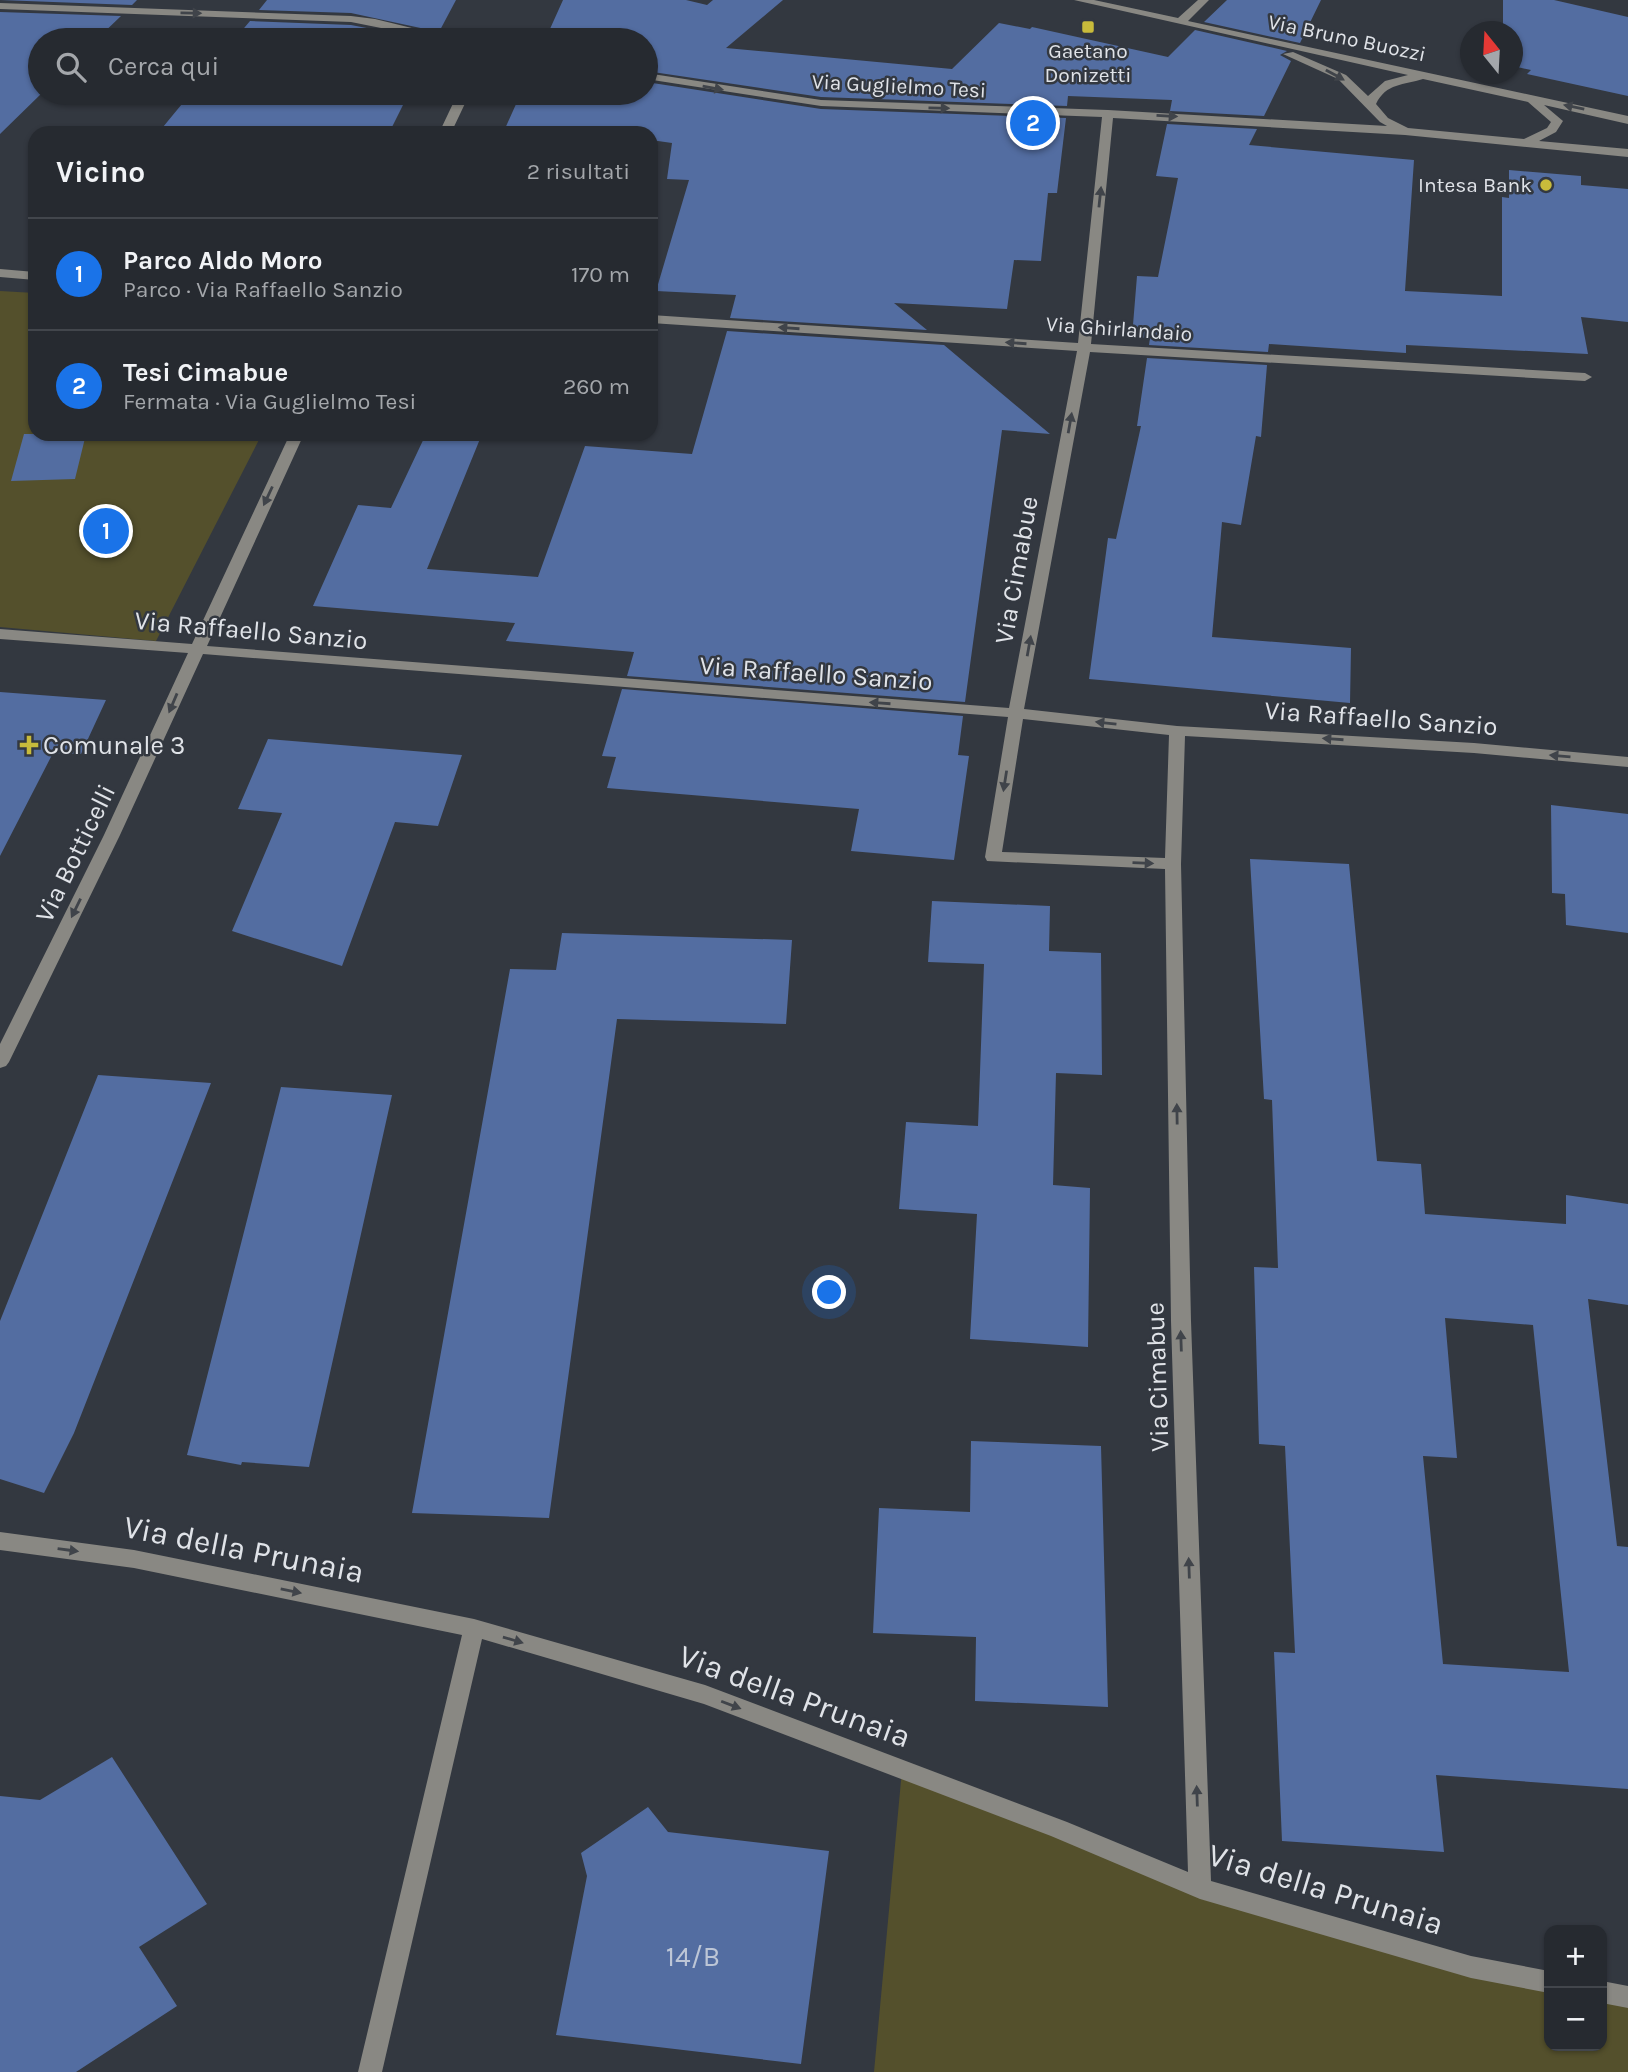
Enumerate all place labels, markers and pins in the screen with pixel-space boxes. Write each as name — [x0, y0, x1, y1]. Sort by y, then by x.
marker: Gaetano Donizetti — [1080, 19, 1096, 35]
place label: Gaetano Donizetti — [1044, 39, 1132, 87]
pin: 2 — [1010, 97, 1056, 149]
place label: Intesa Bank — [1418, 173, 1532, 197]
marker: Intesa Bank — [1538, 177, 1554, 193]
pin: 1 — [83, 505, 129, 557]
place label: Comunale 3 — [43, 730, 185, 761]
marker: Comunale 3 — [21, 737, 37, 753]

